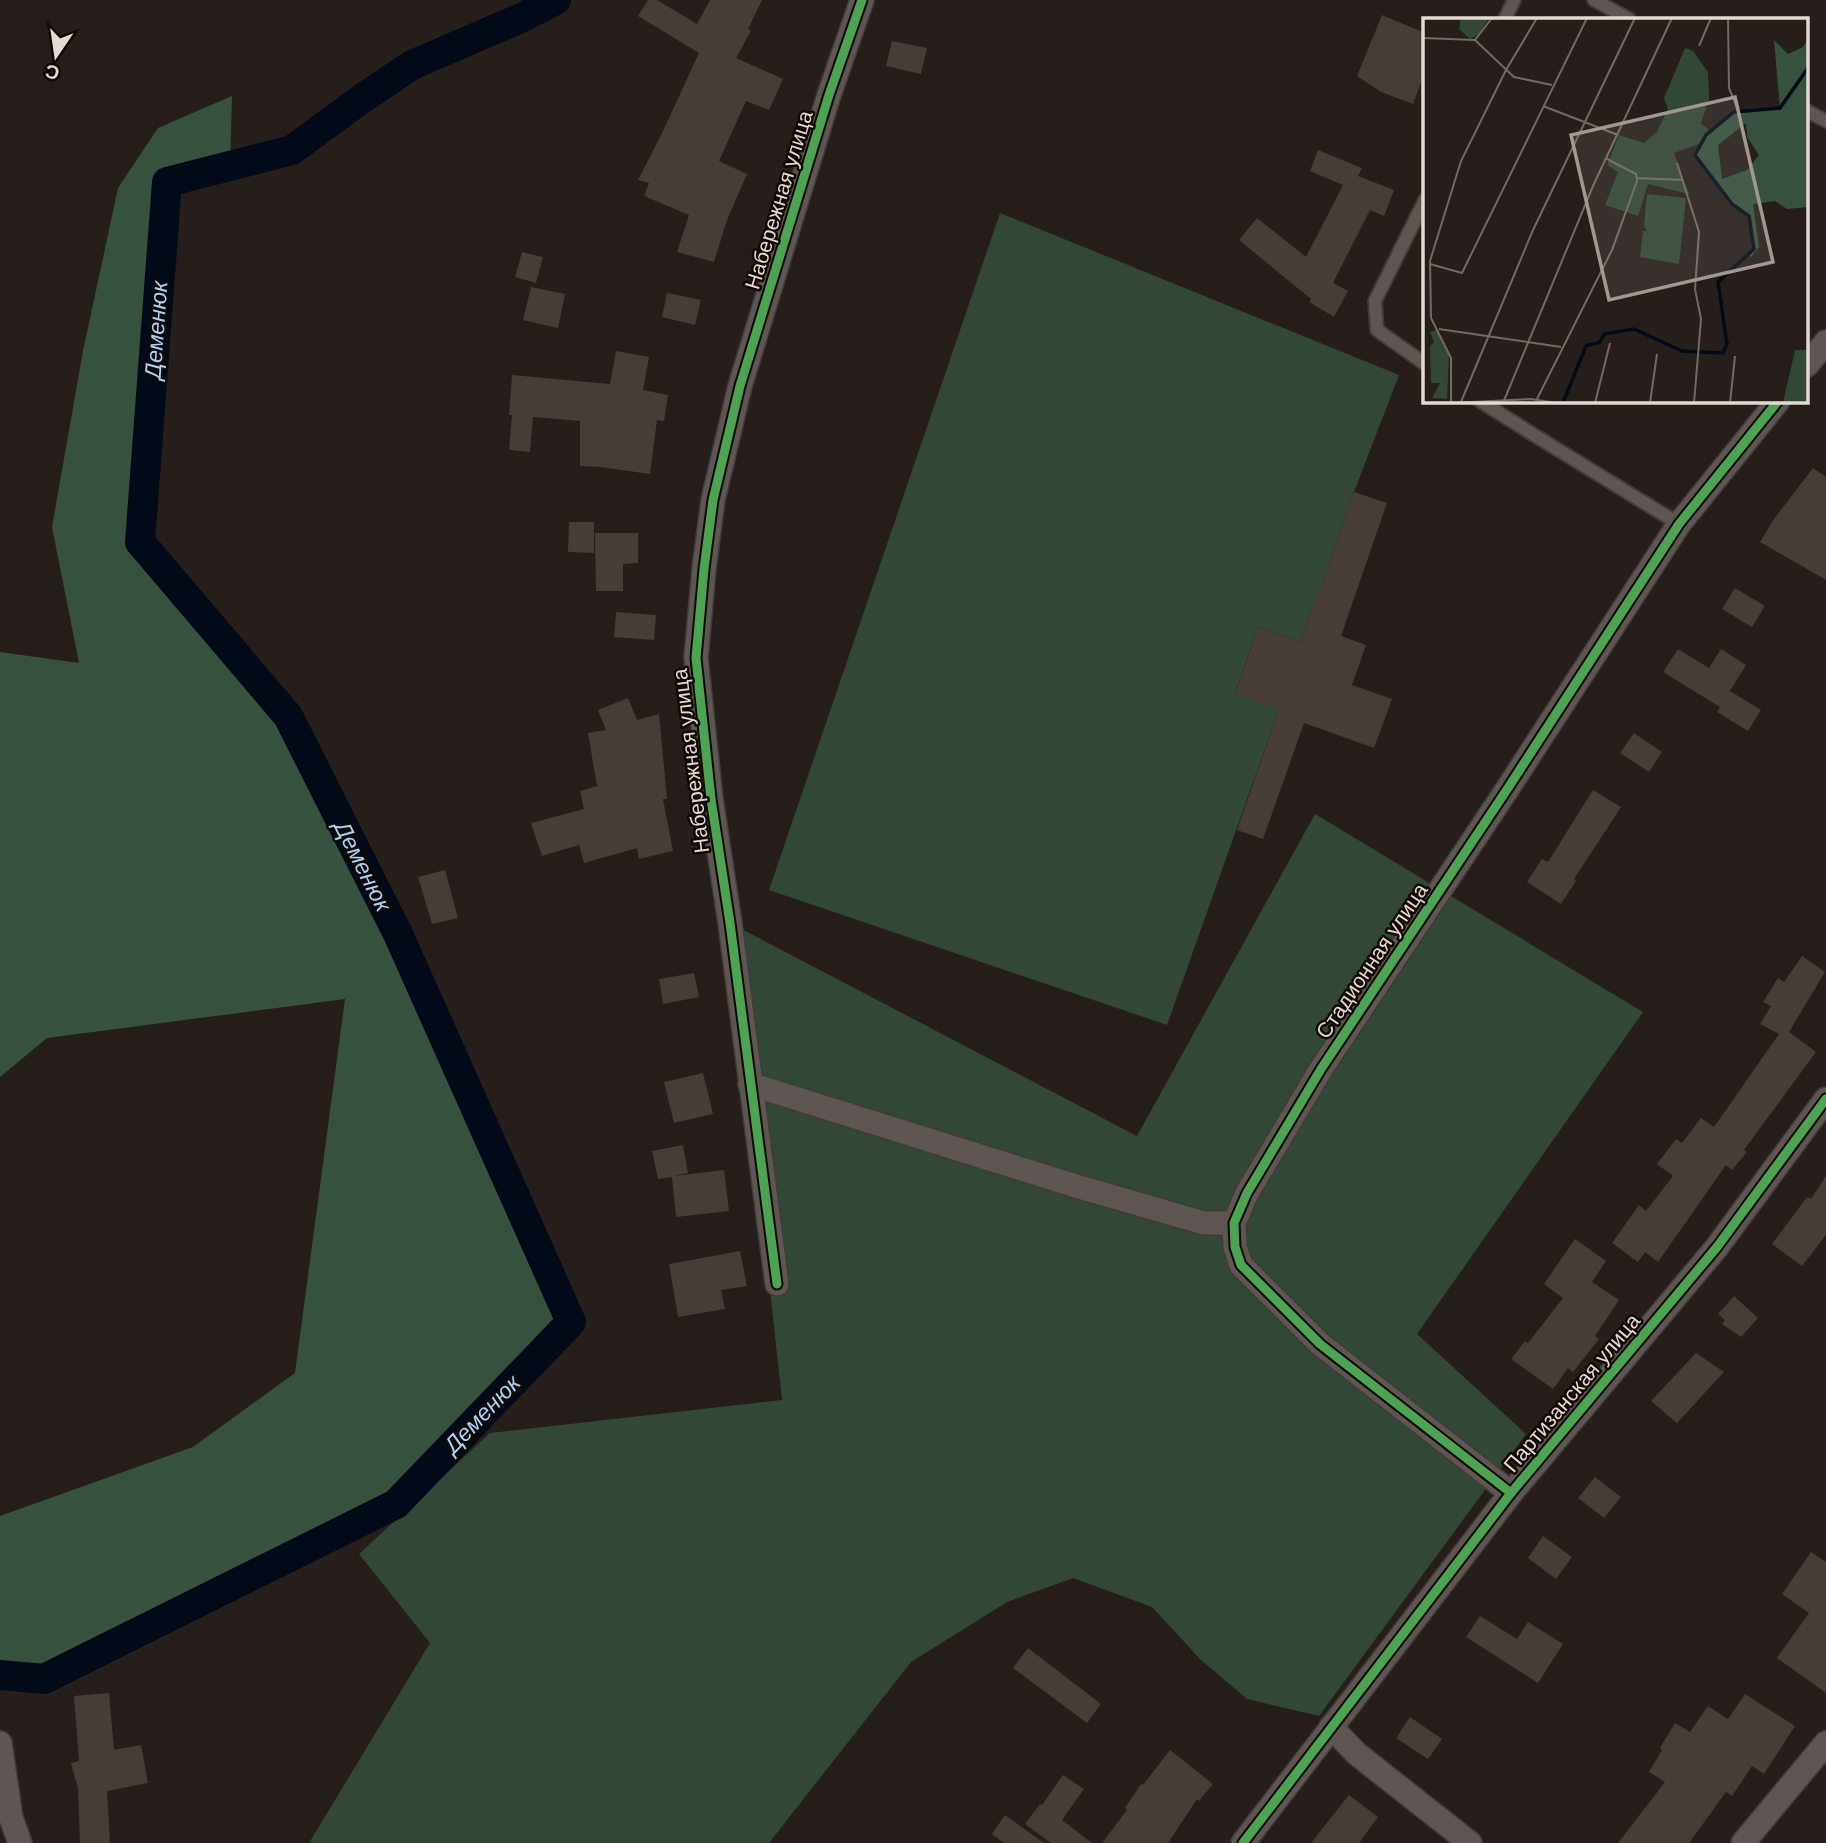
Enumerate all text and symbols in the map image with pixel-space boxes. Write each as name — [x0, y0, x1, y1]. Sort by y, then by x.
inset map — [1423, 18, 1808, 402]
north arrow — [21, 21, 91, 91]
text: С — [43, 60, 61, 84]
street label: Набережная улица — [740, 107, 817, 292]
water label: Деменюк — [139, 279, 172, 383]
street label: Набережная улица — [668, 667, 713, 855]
water label: Деменюк — [328, 814, 397, 917]
street label: Стадионная улица — [1311, 879, 1432, 1042]
street label: Партизанская улица — [1499, 1309, 1645, 1476]
water label: Деменюк — [436, 1369, 526, 1460]

